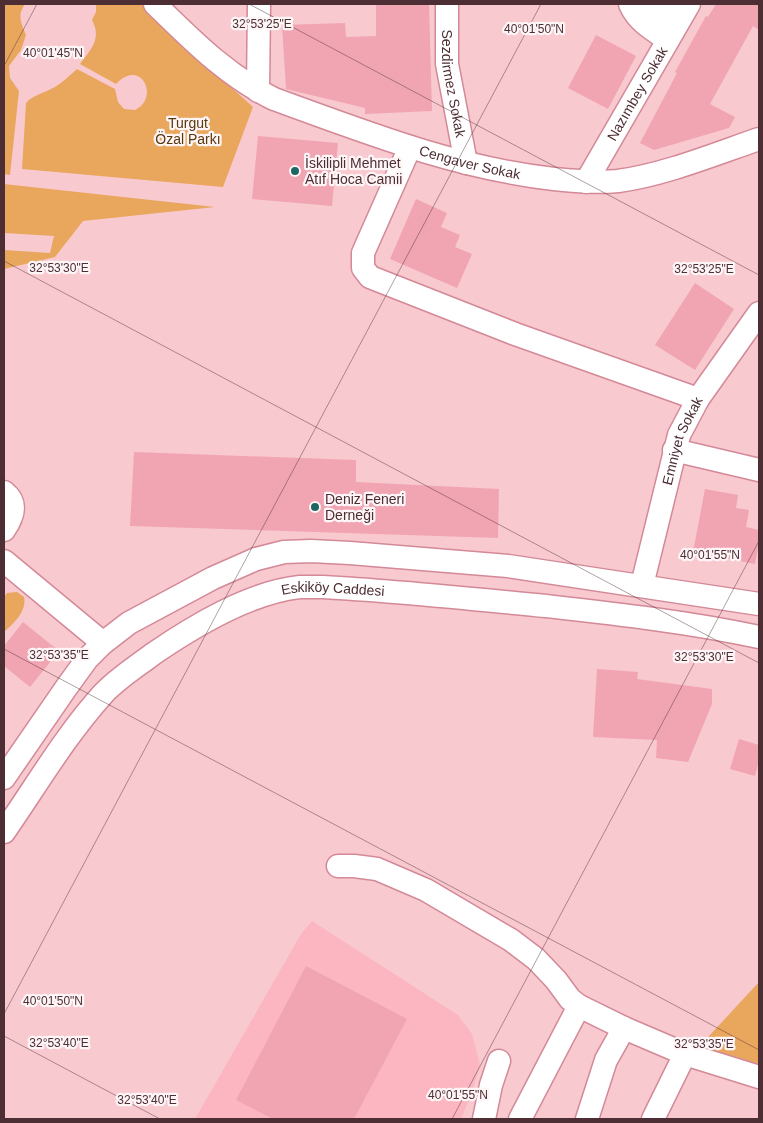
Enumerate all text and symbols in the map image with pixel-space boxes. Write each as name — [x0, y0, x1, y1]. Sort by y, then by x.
text: 32°53'25"E — [232, 17, 292, 31]
text: 40°01'50"N — [504, 22, 564, 36]
street label: Sezdirmez Sokak — [439, 29, 469, 140]
street label: Nazımbey Sokak — [604, 43, 671, 144]
text: 40°01'45"N — [23, 46, 83, 60]
park label: Turgut Özal Parkı — [155, 115, 221, 147]
street label: Cengaver Sokak — [417, 142, 523, 182]
place label: İskilipli Mehmet Atıf Hoca Camii — [305, 154, 402, 187]
marker: İskilipli Mehmet Atıf Hoca Camii — [289, 165, 301, 177]
text: 32°53'30"E — [29, 261, 89, 275]
text: 32°53'25"E — [674, 262, 734, 276]
street label: Emniyet Sokak — [659, 393, 706, 487]
place label: Deniz Feneri Derneği — [325, 491, 404, 523]
marker: Deniz Feneri Derneği — [309, 501, 321, 513]
text: 40°01'55"N — [680, 548, 740, 562]
street label: Eskiköy Caddesi — [280, 579, 385, 599]
text: 32°53'35"E — [29, 648, 89, 662]
text: 32°53'30"E — [674, 650, 734, 664]
text: 40°01'50"N — [23, 994, 83, 1008]
text: 32°53'40"E — [29, 1036, 89, 1050]
text: 32°53'35"E — [674, 1037, 734, 1051]
text: 40°01'55"N — [428, 1088, 488, 1102]
text: 32°53'40"E — [117, 1093, 177, 1107]

